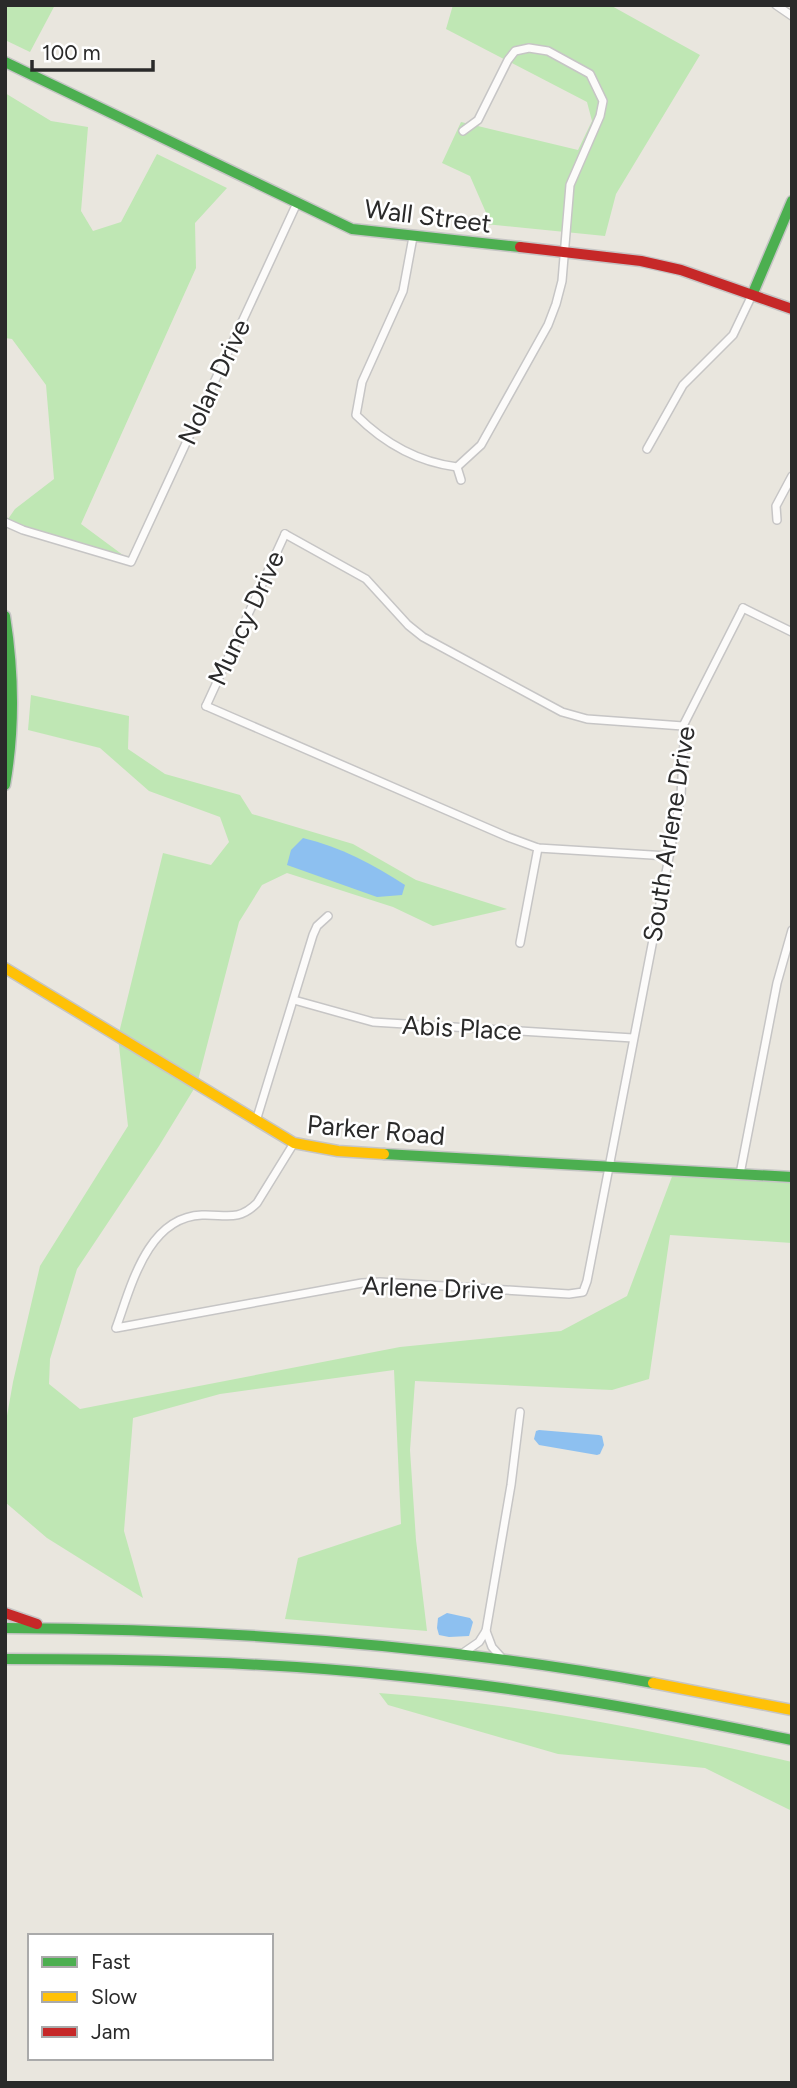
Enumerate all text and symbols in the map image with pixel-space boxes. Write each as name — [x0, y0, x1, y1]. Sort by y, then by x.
scale bar — [32, 28, 152, 72]
text: 100 m — [42, 40, 101, 65]
street label: Wall Street — [363, 192, 494, 240]
street label: Nolan Drive — [171, 314, 257, 450]
street label: Muncy Drive — [201, 546, 291, 690]
street label: South Arlene Drive — [636, 724, 702, 944]
street label: Abis Place — [401, 1009, 523, 1047]
street label: Parker Road — [306, 1108, 446, 1152]
street label: Arlene Drive — [362, 1270, 504, 1306]
legend — [28, 1934, 273, 2060]
text: Fast — [91, 1949, 131, 1974]
text: Slow — [91, 1984, 137, 2009]
text: Jam — [91, 2019, 130, 2044]

